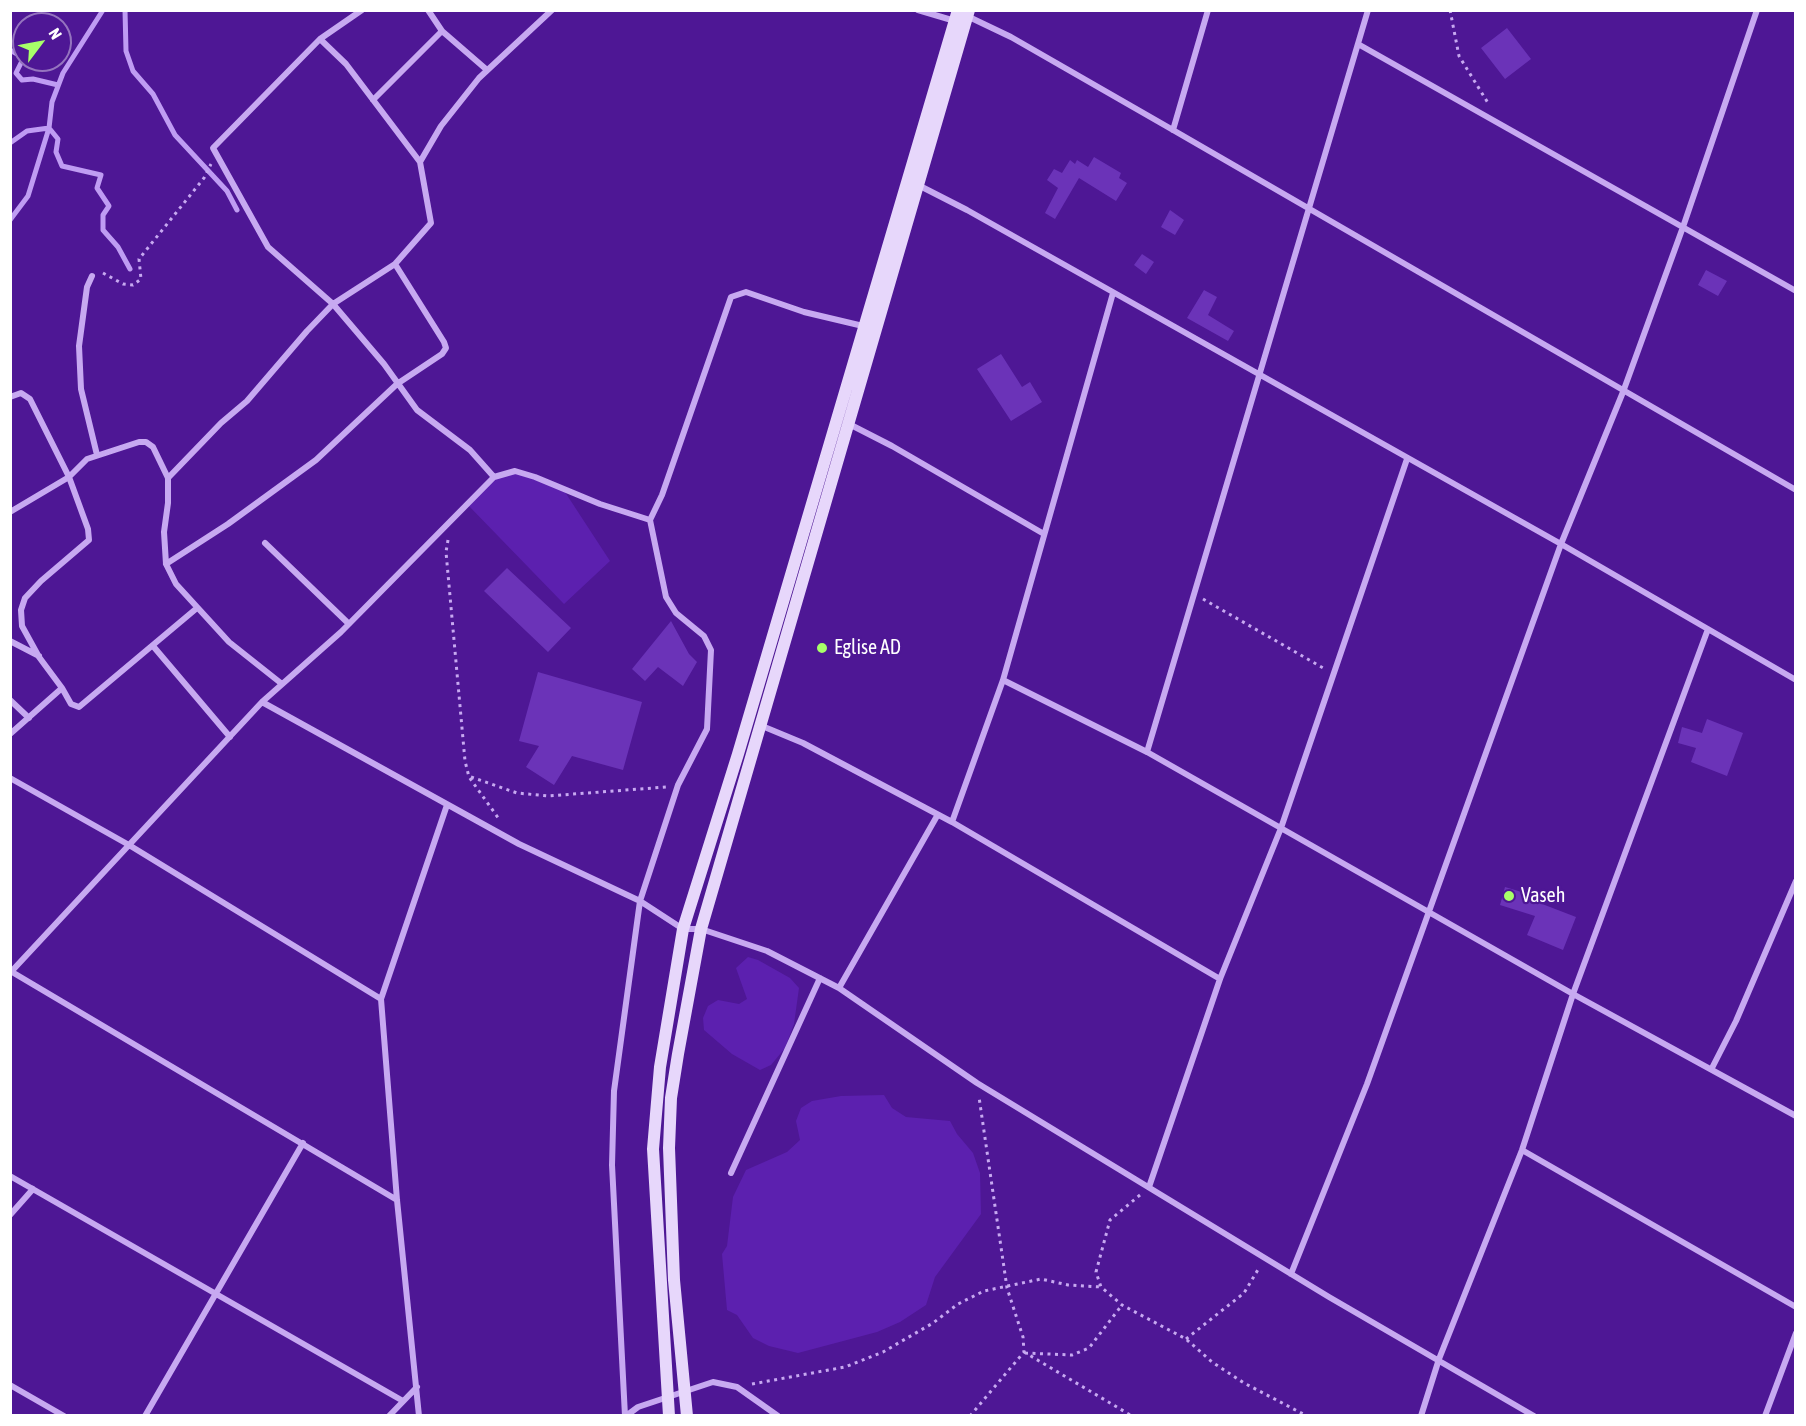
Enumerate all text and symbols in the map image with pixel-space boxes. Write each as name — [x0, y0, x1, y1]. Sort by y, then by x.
north arrow — [12, 12, 72, 72]
text: N — [45, 25, 66, 42]
place label: Eglise AD — [834, 636, 901, 660]
marker: Eglise AD — [815, 641, 829, 655]
place label: Vaseh — [1521, 884, 1565, 908]
marker: Vaseh — [1502, 889, 1516, 903]

